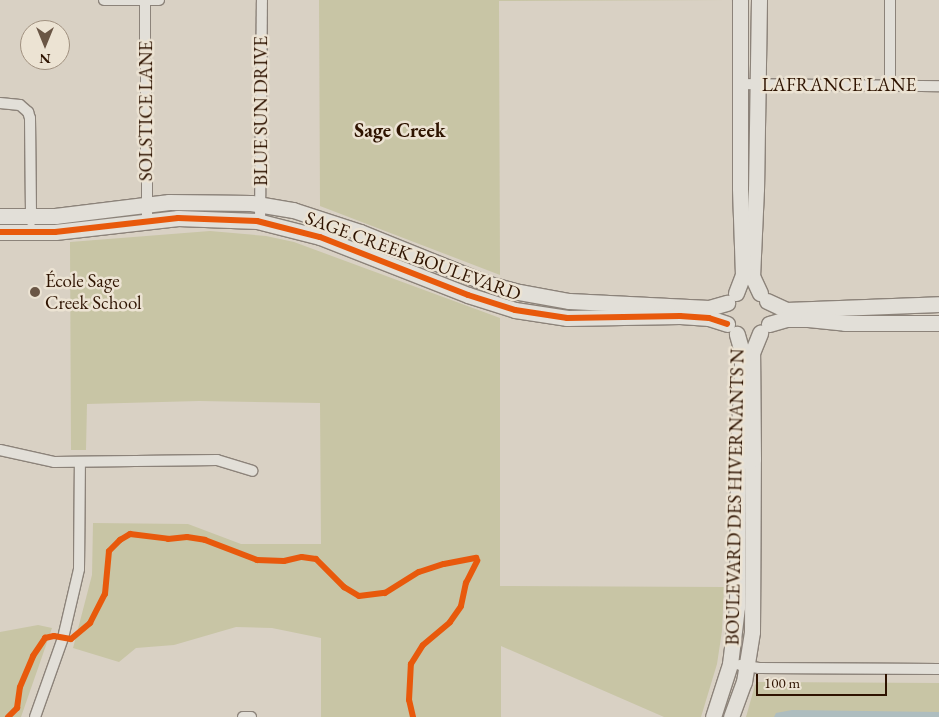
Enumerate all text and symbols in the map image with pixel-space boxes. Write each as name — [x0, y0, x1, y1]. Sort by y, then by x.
north arrow — [20, 20, 70, 70]
street label: BLUE SUN DRIVE — [250, 36, 272, 186]
street label: SOLSTICE LANE — [135, 41, 157, 181]
text: N — [39, 50, 51, 68]
street label: LAFRANCE LANE — [762, 74, 916, 96]
district label: Sage Creek — [354, 118, 446, 142]
street label: SAGE CREEK BOULEVARD — [302, 206, 524, 306]
place label: École Sage Creek School — [45, 270, 142, 314]
marker: École Sage Creek School — [29, 286, 41, 298]
street label: BOULEVARD DES HIVERNANTS N — [721, 348, 749, 646]
scale bar — [759, 664, 890, 696]
text: 100 m — [764, 673, 800, 692]

